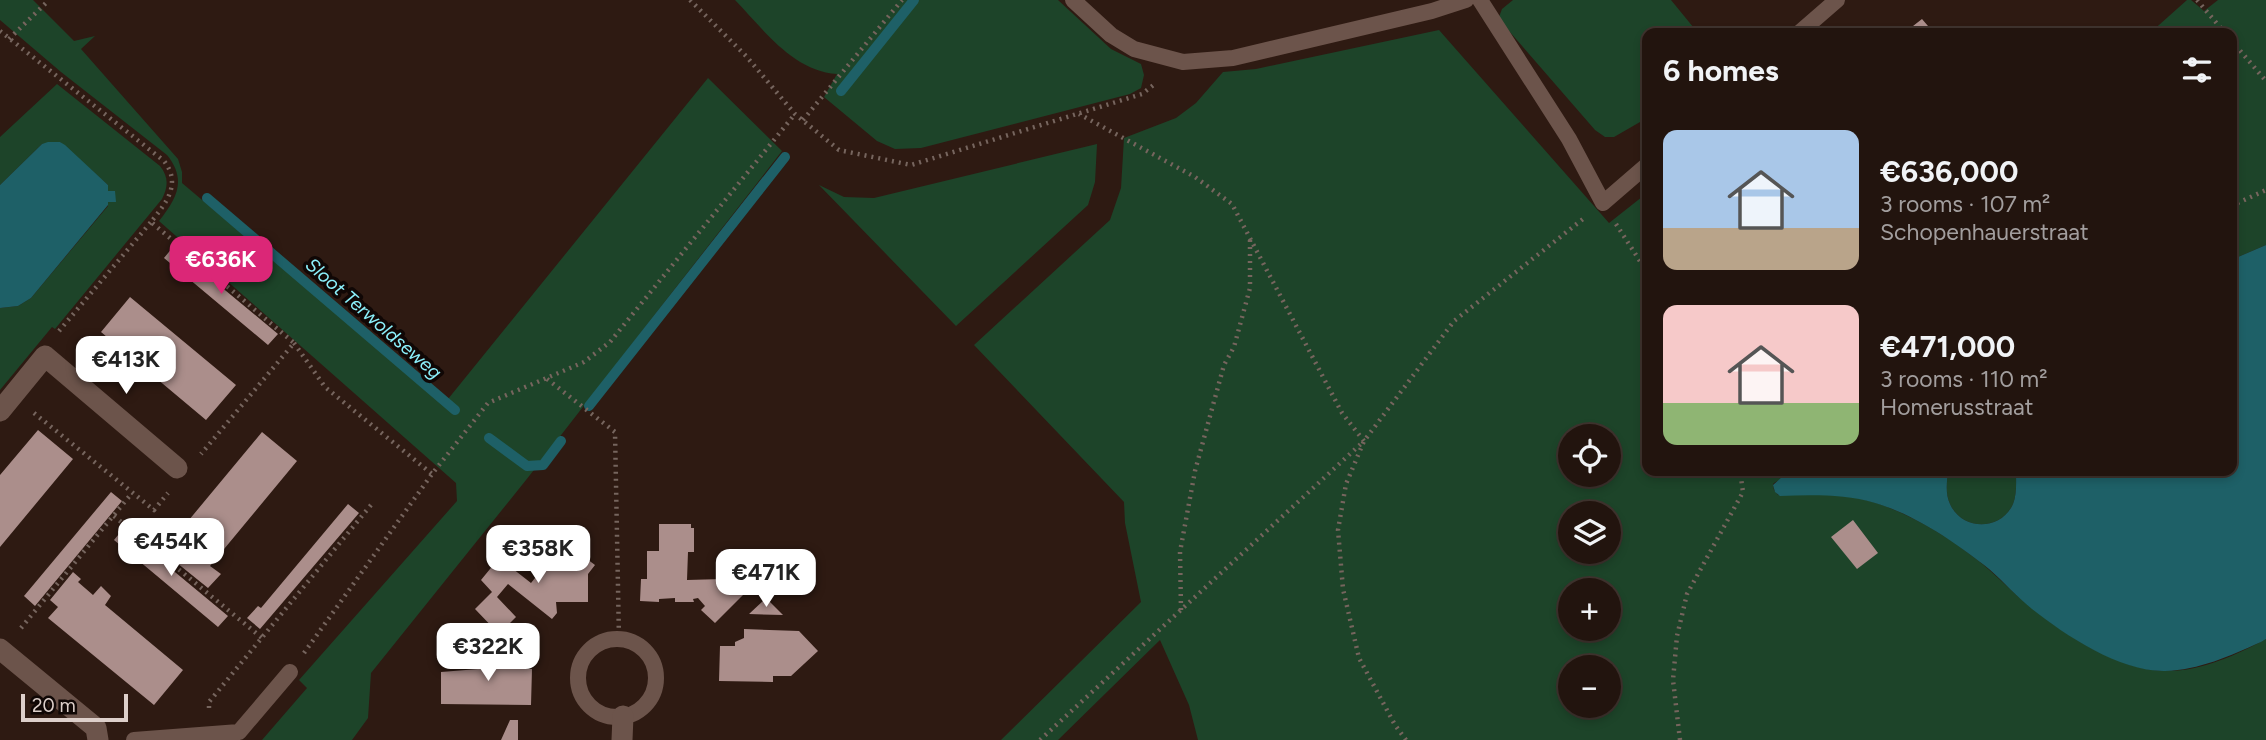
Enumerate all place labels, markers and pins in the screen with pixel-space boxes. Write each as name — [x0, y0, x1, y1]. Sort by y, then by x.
pin: €636K — [172, 236, 270, 296]
pin: €413K — [77, 336, 175, 396]
pin: €454K — [122, 518, 220, 578]
pin: €358K — [489, 526, 587, 585]
pin: €471K — [717, 550, 815, 609]
pin: €322K — [439, 624, 537, 683]

